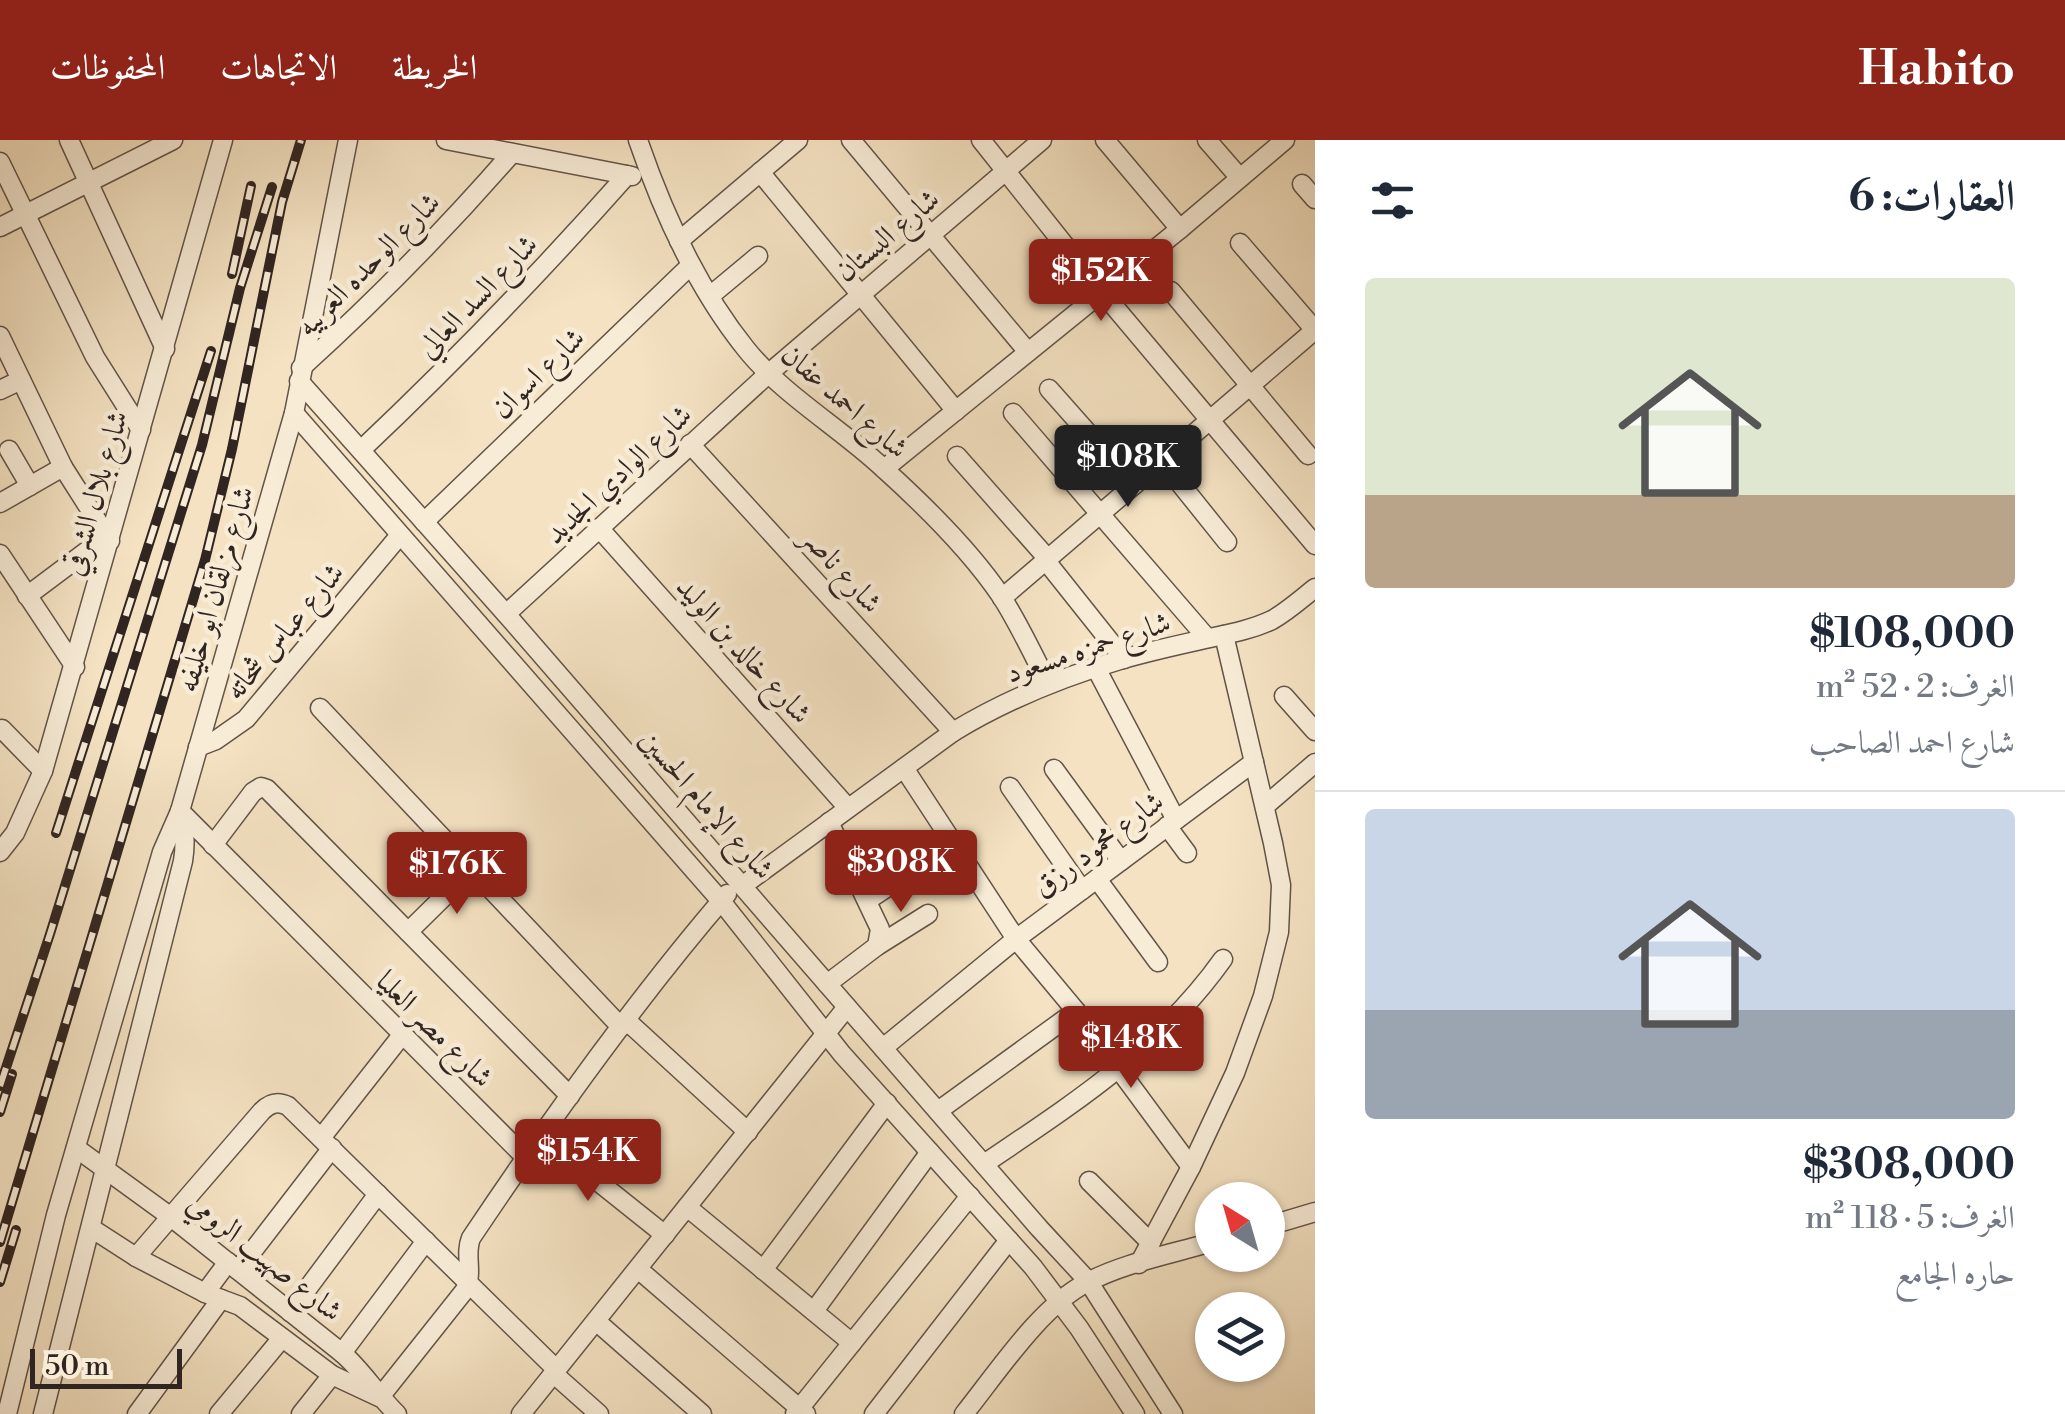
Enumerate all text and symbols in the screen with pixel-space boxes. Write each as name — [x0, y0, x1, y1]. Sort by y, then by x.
text: Habito — [1858, 40, 2015, 100]
text: المحفوظات — [50, 47, 165, 90]
text: الاتجاهات — [220, 47, 337, 90]
text: الخريطة — [392, 47, 477, 90]
text: العقارات: 6 — [1848, 171, 2015, 224]
icon: filters — [1365, 173, 1420, 228]
street label: شارع البستان — [827, 181, 951, 295]
street label: شارع الوحده العربيه — [288, 184, 453, 349]
street label: شارع السد العالي — [409, 226, 550, 370]
pin: $152K — [1031, 239, 1171, 324]
text: $152K — [1051, 251, 1151, 291]
street label: شارع اسوان — [484, 320, 597, 431]
street label: شارع احمد عفان — [769, 336, 916, 471]
icon: home — [1600, 343, 1780, 523]
street label: شارع الوادي الجديد — [537, 397, 704, 557]
street label: شارع بلال الشرقي — [54, 406, 142, 582]
pin: $108K — [1058, 425, 1198, 510]
text: $108K — [1077, 437, 1179, 477]
street label: شارع مزلقان ابو خليفه — [168, 482, 268, 698]
street label: شارع ناصر — [787, 517, 890, 625]
street label: شارع عباس شحاته — [216, 555, 357, 711]
street label: شارع خالد بن الوليد — [663, 569, 820, 736]
street label: شارع حمزه مسعود — [1001, 603, 1177, 697]
text: $108,000 — [1809, 608, 2015, 661]
text: الغرف: 2 · 52 m² — [1816, 667, 2015, 707]
street label: شارع الإمام الحسين — [626, 721, 782, 892]
text: شارع احمد الصاحب — [1809, 723, 2015, 763]
street label: شارع محمود رزق — [1025, 783, 1175, 911]
pin: $308K — [831, 830, 971, 915]
pin: $176K — [387, 832, 527, 917]
text: $308K — [847, 842, 955, 882]
text: $176K — [409, 844, 505, 884]
icon: home — [1600, 874, 1780, 1054]
street label: شارع مصر العليا — [364, 963, 501, 1100]
pin: $148K — [1061, 1006, 1201, 1091]
text: $148K — [1081, 1018, 1181, 1058]
pin: $154K — [518, 1119, 658, 1204]
text: $154K — [537, 1131, 639, 1171]
text: $308,000 — [1803, 1139, 2015, 1192]
north arrow — [1195, 1182, 1285, 1272]
map controls — [1195, 1182, 1285, 1382]
street label: شارع صهيب الرومي — [176, 1185, 350, 1334]
text: الغرف: 5 · 118 m² — [1805, 1198, 2015, 1238]
text: حاره الجامع — [1894, 1254, 2015, 1294]
button: layers — [1195, 1292, 1285, 1382]
scale bar — [30, 1344, 182, 1388]
text: 50 m — [45, 1349, 109, 1384]

